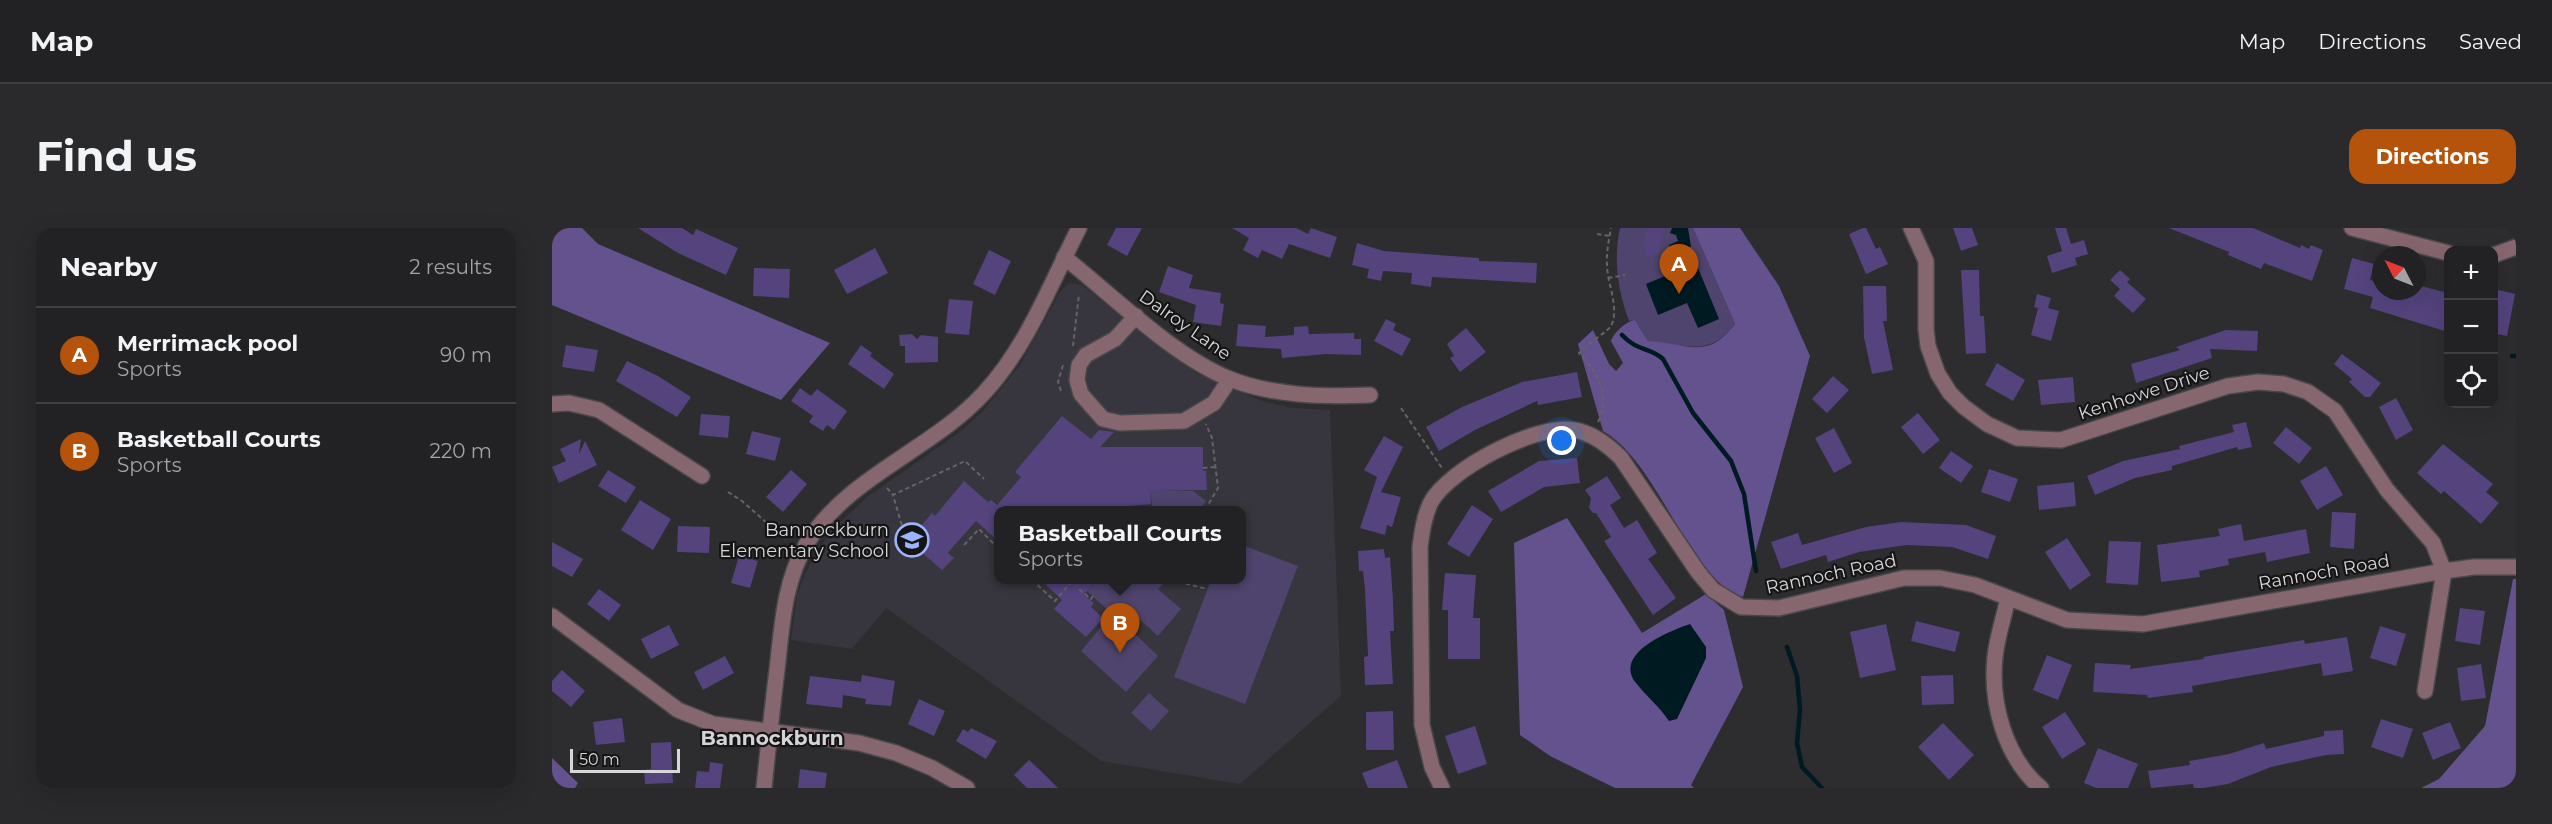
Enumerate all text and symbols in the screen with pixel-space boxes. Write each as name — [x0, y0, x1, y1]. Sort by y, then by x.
text: Map — [30, 24, 93, 58]
text: Map — [2239, 29, 2285, 54]
text: Directions — [2318, 29, 2426, 54]
text: Saved — [2459, 29, 2522, 54]
button: Directions — [2349, 129, 2516, 184]
text: Find us — [36, 130, 197, 182]
pin: A — [1660, 244, 1698, 294]
north arrow — [2372, 246, 2426, 300]
map controls — [2444, 246, 2498, 408]
button: + — [2444, 246, 2498, 300]
text: Nearby — [60, 251, 157, 283]
text: 2 results — [409, 255, 492, 279]
street label: Dalroy Lane — [1135, 285, 1235, 365]
button: − — [2444, 300, 2498, 354]
text: Merrimack pool — [117, 330, 298, 357]
text: A — [72, 343, 87, 367]
text: 90 m — [440, 343, 492, 367]
button: locate — [2444, 354, 2498, 408]
text: Sports — [117, 357, 182, 381]
street label: Kenhowe Drive — [2076, 361, 2213, 425]
text: Basketball Courts — [117, 426, 321, 453]
your location — [1547, 426, 1576, 455]
text: B — [72, 439, 87, 463]
text: 220 m — [430, 439, 492, 463]
text: Sports — [117, 453, 182, 477]
popup — [994, 506, 1246, 584]
place label: Bannockburn Elementary School — [719, 519, 889, 562]
text: Basketball Courts — [1018, 520, 1222, 547]
school or university icon: Bannockburn Elementary School — [894, 522, 930, 558]
text: Sports — [1018, 547, 1083, 571]
street label: Rannoch Road — [1764, 549, 1898, 599]
street label: Rannoch Road — [2257, 550, 2391, 594]
pin: B — [1100, 604, 1140, 653]
district label: Bannockburn — [700, 726, 844, 750]
scale bar — [570, 746, 680, 774]
text: 50 m — [579, 750, 620, 769]

